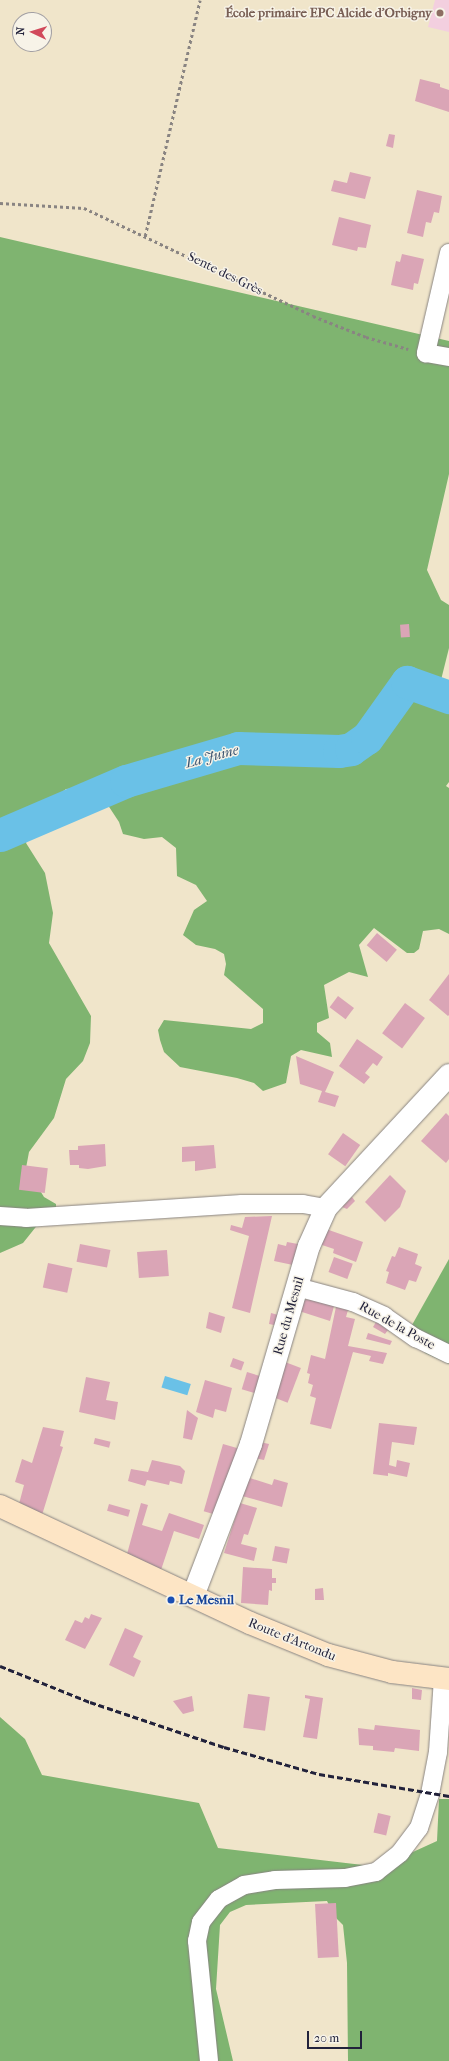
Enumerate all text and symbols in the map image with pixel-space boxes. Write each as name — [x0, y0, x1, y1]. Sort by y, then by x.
place label: École primaire EPC Alcide d'Orbigny — [225, 5, 432, 21]
marker: École primaire EPC Alcide d'Orbigny — [435, 8, 445, 18]
north arrow — [12, 12, 52, 52]
text: N — [14, 27, 27, 36]
street label: Sente des Grès — [185, 249, 265, 299]
water label: La Juine — [184, 742, 240, 772]
street label: Rue du Mesnil — [270, 1275, 308, 1357]
street label: Rue de la Poste — [356, 1299, 438, 1353]
place label: Le Mesnil — [179, 1592, 234, 1608]
marker: Le Mesnil — [166, 1595, 176, 1605]
street label: Route d'Artondu — [246, 1615, 338, 1665]
scale bar — [309, 2023, 364, 2049]
text: 20 m — [314, 2031, 339, 2045]

